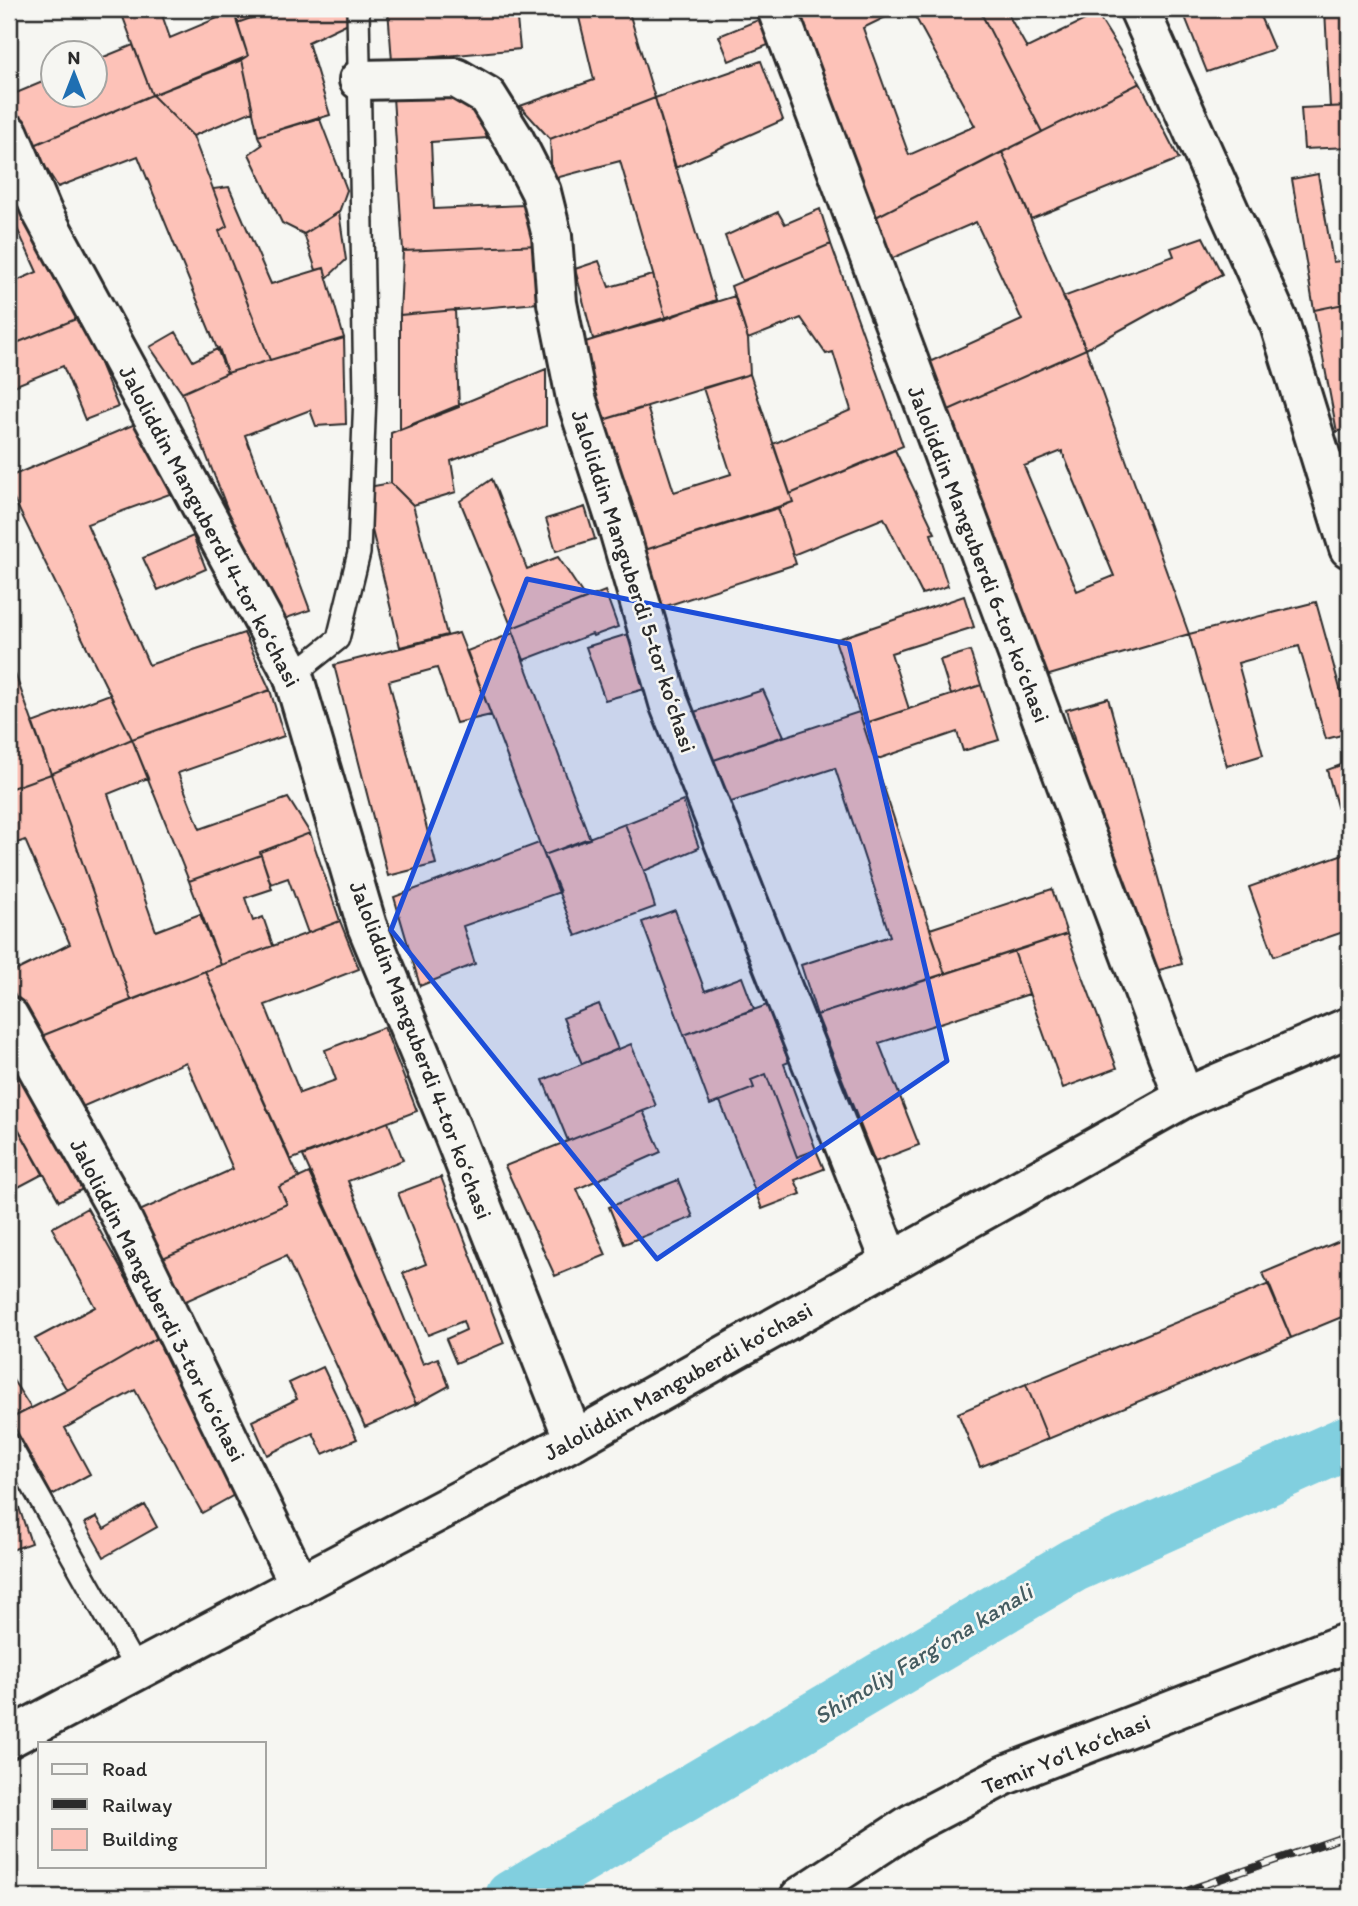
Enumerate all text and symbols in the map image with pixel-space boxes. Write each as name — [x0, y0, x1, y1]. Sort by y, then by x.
north arrow — [38, 38, 108, 108]
text: N — [68, 46, 80, 69]
street label: Jaloliddin Manguberdi 4-tor koʻchasi — [113, 360, 307, 692]
street label: Jaloliddin Manguberdi 6-tor koʻchasi — [902, 382, 1056, 726]
street label: Jaloliddin Manguberdi 5-tor koʻchasi — [565, 406, 703, 756]
street label: Jaloliddin Manguberdi 4-tor koʻchasi — [343, 877, 499, 1223]
street label: Jaloliddin Manguberdi 3-tor koʻchasi — [64, 1134, 252, 1466]
street label: Jaloliddin Manguberdi koʻchasi — [539, 1295, 817, 1467]
water label: Shimoliy Fargʻona kanali — [808, 1575, 1040, 1730]
street label: Temir Yoʻl koʻchasi — [978, 1707, 1154, 1801]
legend — [38, 1742, 266, 1868]
text: Road — [102, 1756, 148, 1781]
text: Railway — [102, 1792, 172, 1817]
text: Building — [102, 1826, 178, 1851]

